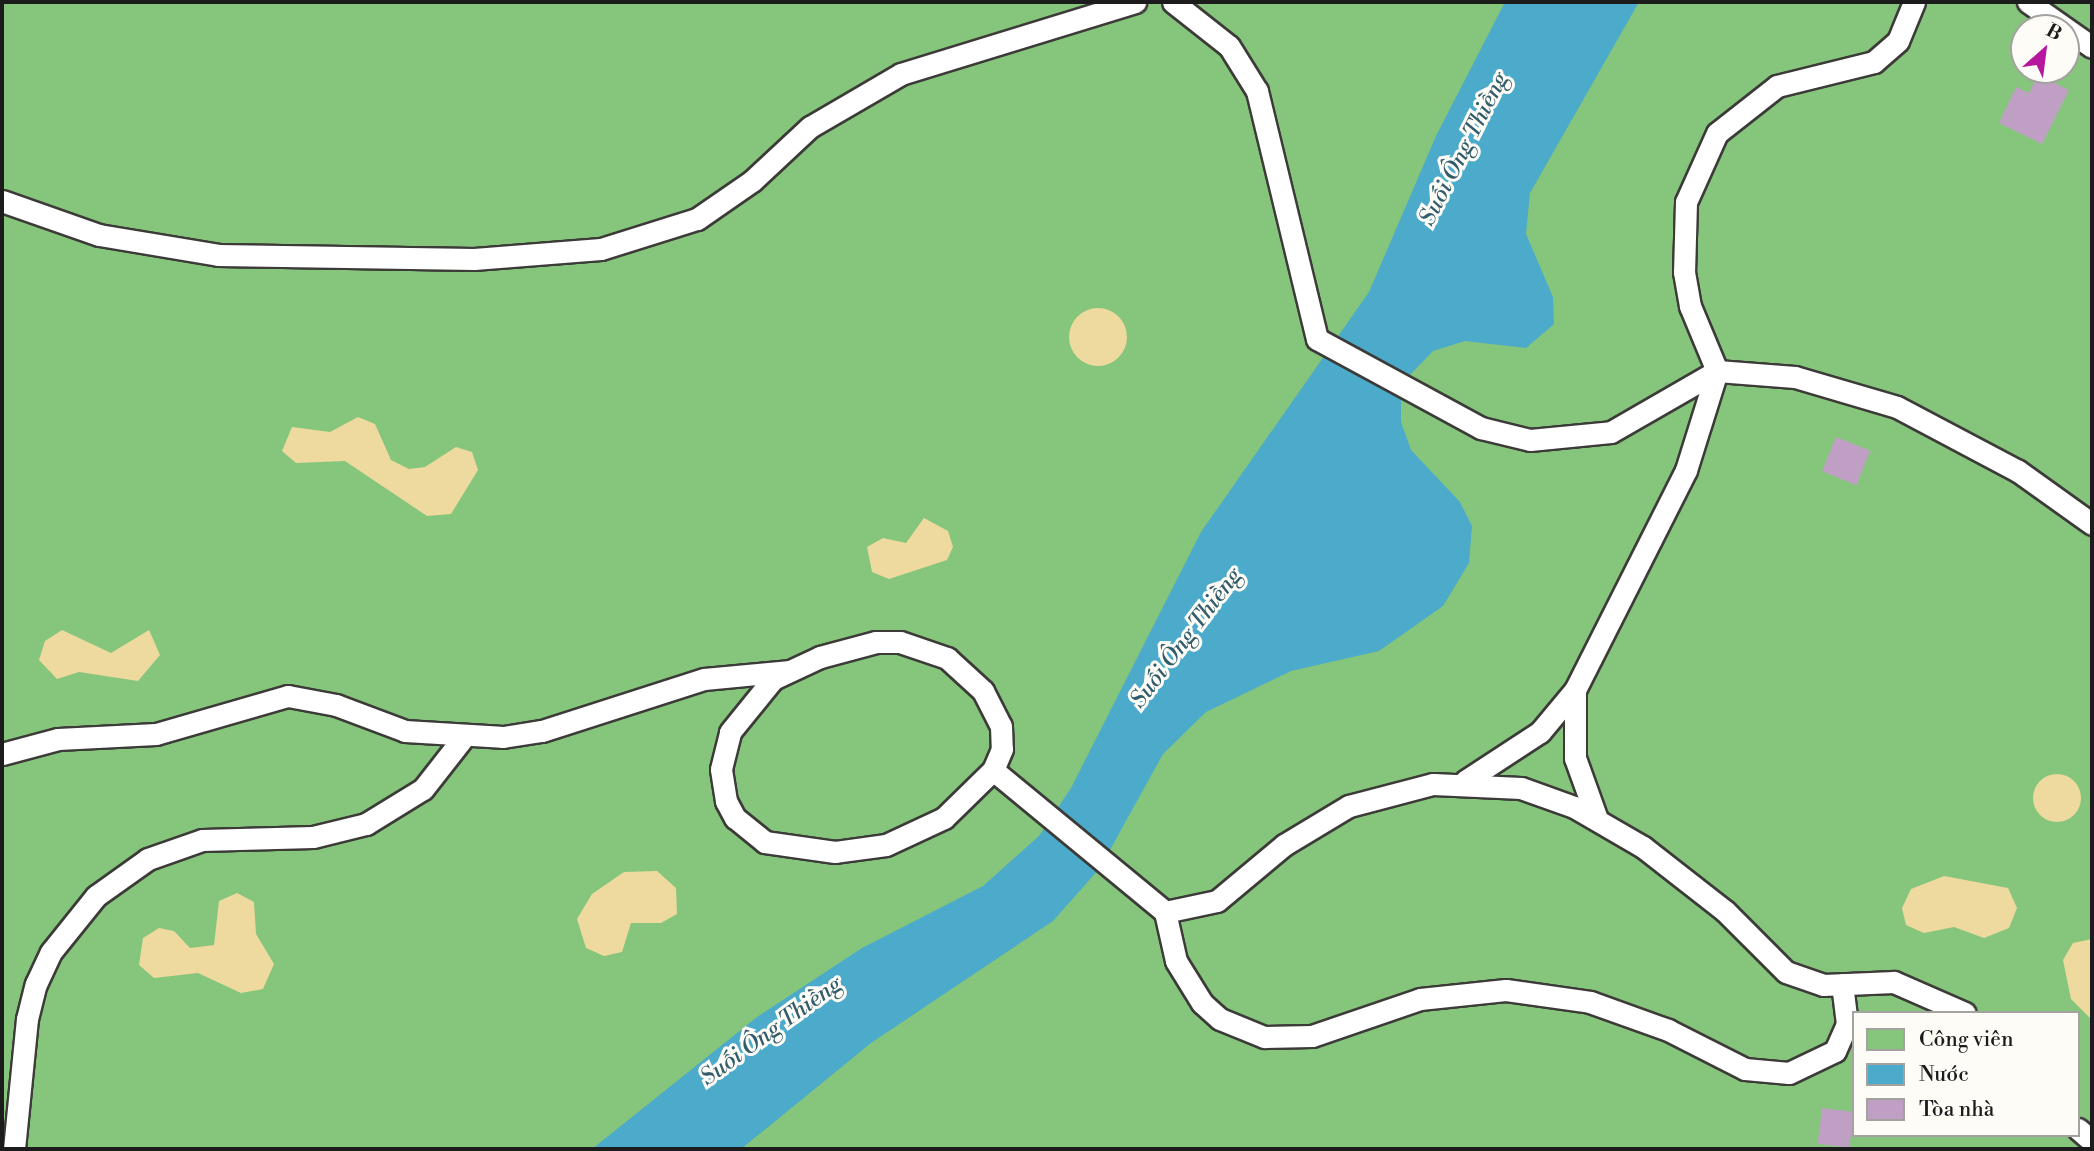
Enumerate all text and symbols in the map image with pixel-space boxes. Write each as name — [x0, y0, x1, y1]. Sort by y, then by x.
north arrow — [2010, 14, 2080, 84]
text: B — [2042, 18, 2066, 46]
water label: Suối Ông Thiềng — [1414, 68, 1514, 230]
water label: Suối Ông Thiềng — [1124, 563, 1248, 713]
water label: Suối Ông Thiềng — [695, 970, 847, 1092]
legend — [1853, 1011, 2080, 1137]
text: Công viên — [1919, 1027, 2013, 1053]
text: Nước — [1919, 1062, 1969, 1088]
text: Tòa nhà — [1919, 1097, 1994, 1123]

